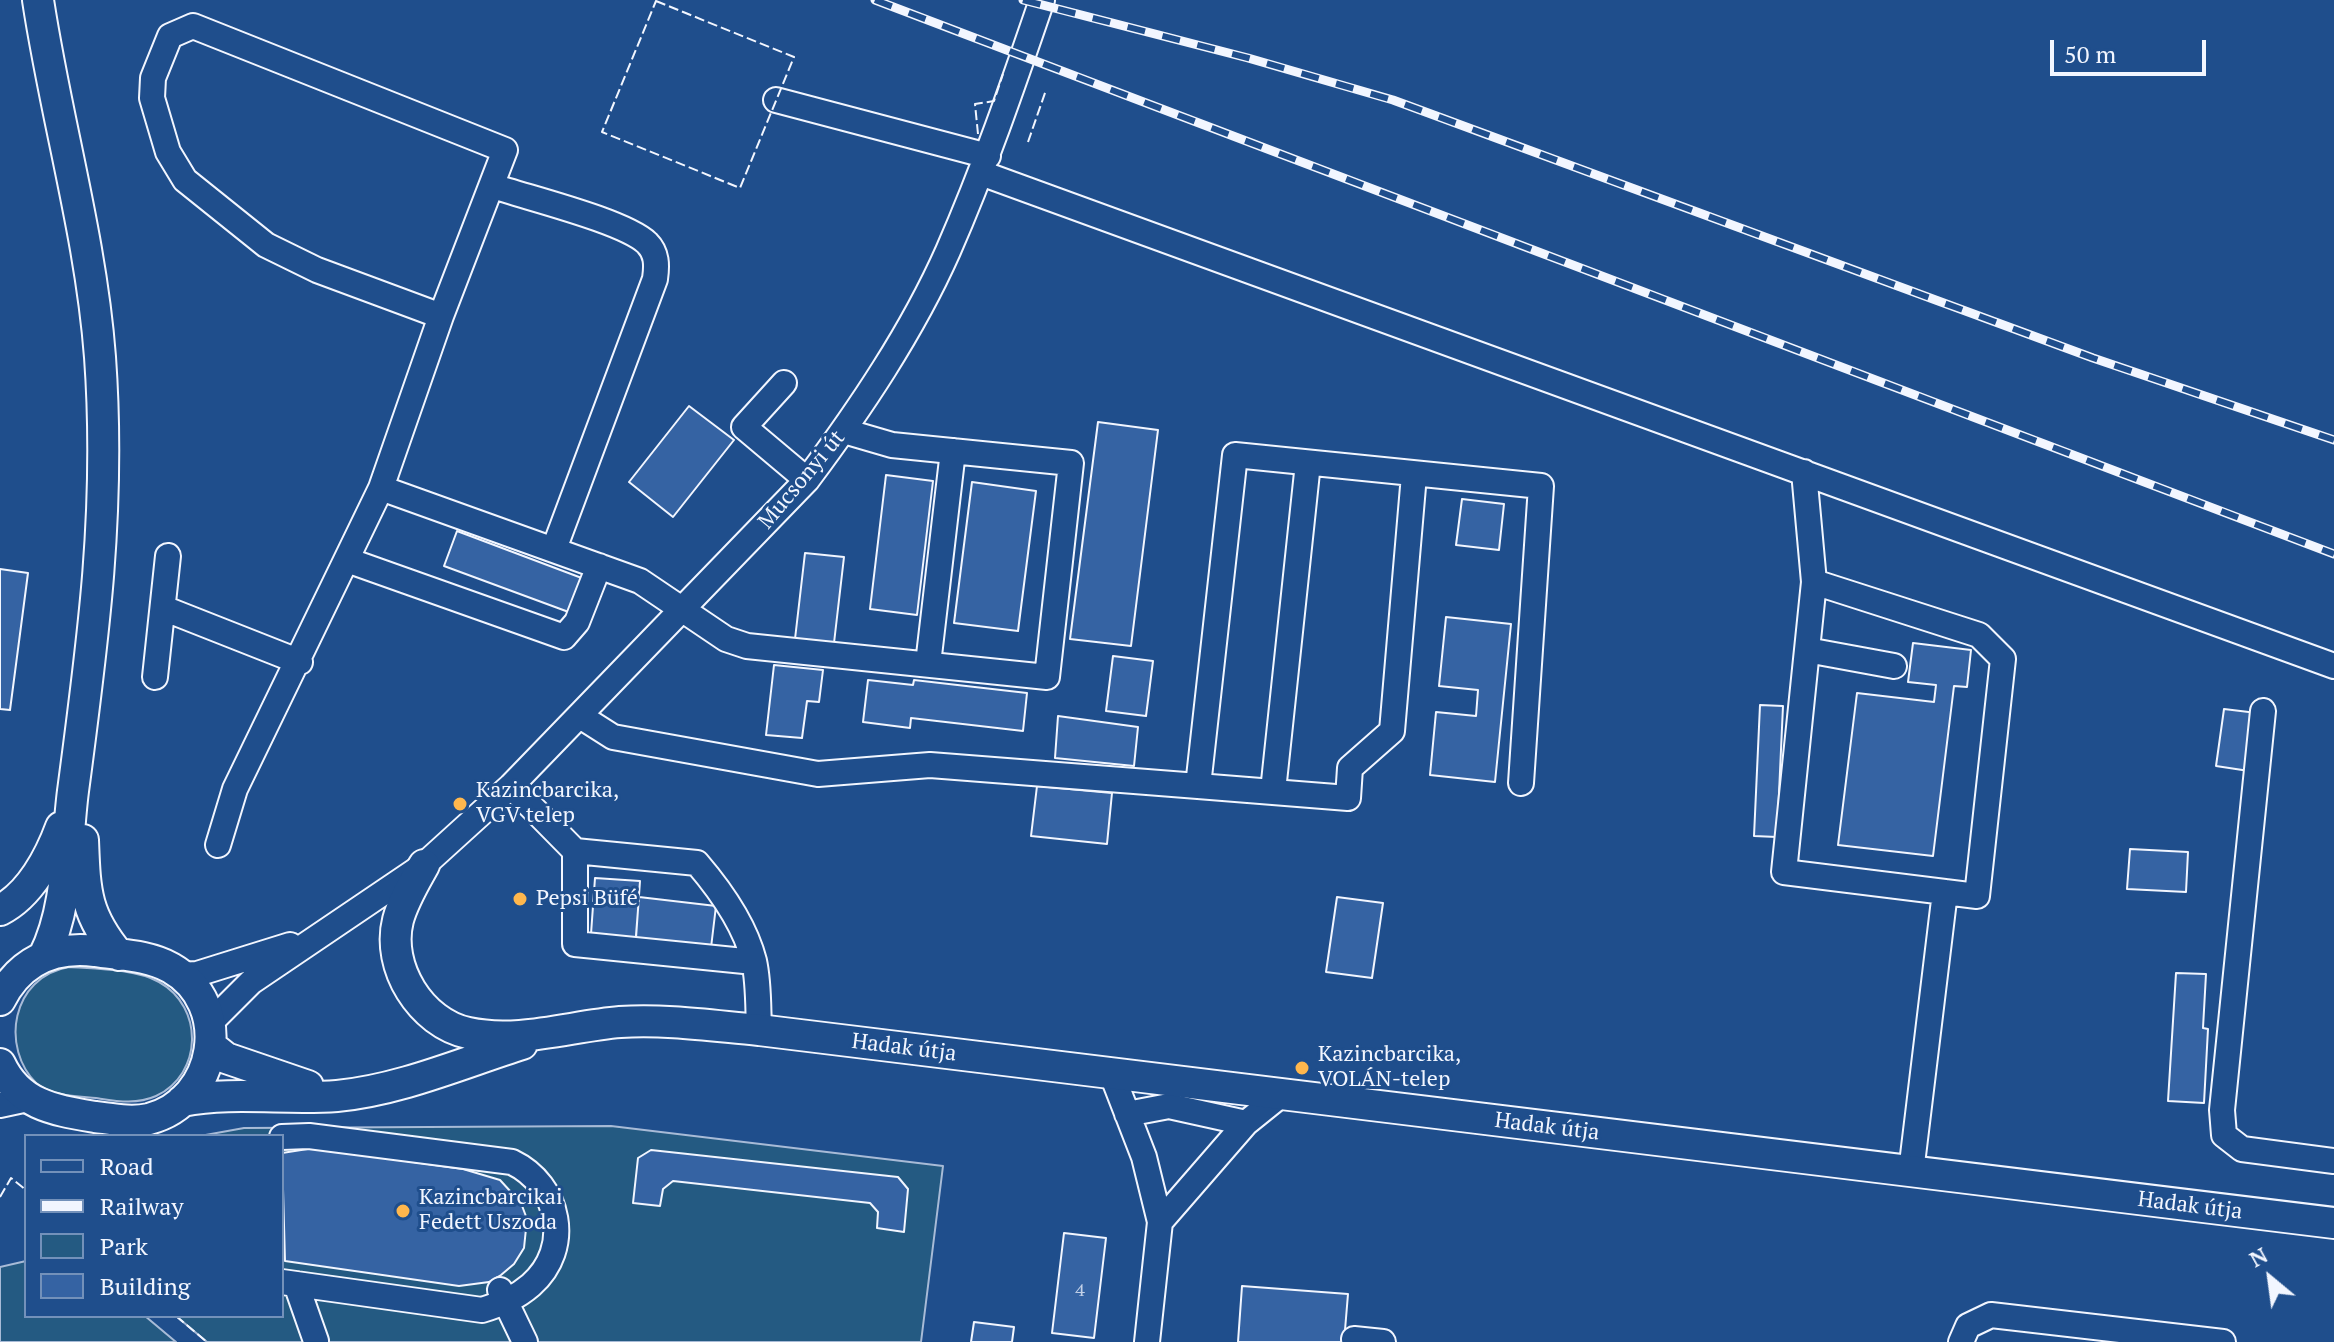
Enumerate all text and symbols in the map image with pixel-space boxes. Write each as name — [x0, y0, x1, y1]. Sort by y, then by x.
scale bar — [2054, 24, 2210, 74]
text: 50 m — [2064, 38, 2116, 70]
street label: Mucsonyi út — [753, 425, 851, 535]
place label: Kazincbarcika, VGV telep — [476, 778, 619, 830]
marker: Kazincbarcika, VGV telep — [451, 795, 469, 813]
place label: Pepsi Büfé — [536, 886, 638, 912]
marker: Pepsi Büfé — [511, 890, 529, 908]
street label: Hadak útja — [850, 1028, 958, 1068]
place label: Kazincbarcika, VOLÁN-telep — [1318, 1042, 1461, 1094]
marker: Kazincbarcika, VOLÁN-telep — [1293, 1059, 1311, 1077]
street label: Hadak útja — [1493, 1107, 1601, 1147]
legend — [24, 1134, 284, 1318]
text: Road — [100, 1150, 154, 1182]
place label: Kazincbarcikai Fedett Uszoda — [419, 1185, 563, 1236]
street label: Hadak útja — [2136, 1186, 2244, 1226]
text: Railway — [100, 1190, 184, 1222]
marker: Kazincbarcikai Fedett Uszoda — [394, 1202, 412, 1220]
text: Park — [100, 1230, 148, 1262]
north arrow — [2230, 1238, 2310, 1318]
text: N — [2244, 1240, 2272, 1273]
text: Building — [100, 1270, 190, 1302]
house number: 4 — [1075, 1280, 1085, 1302]

